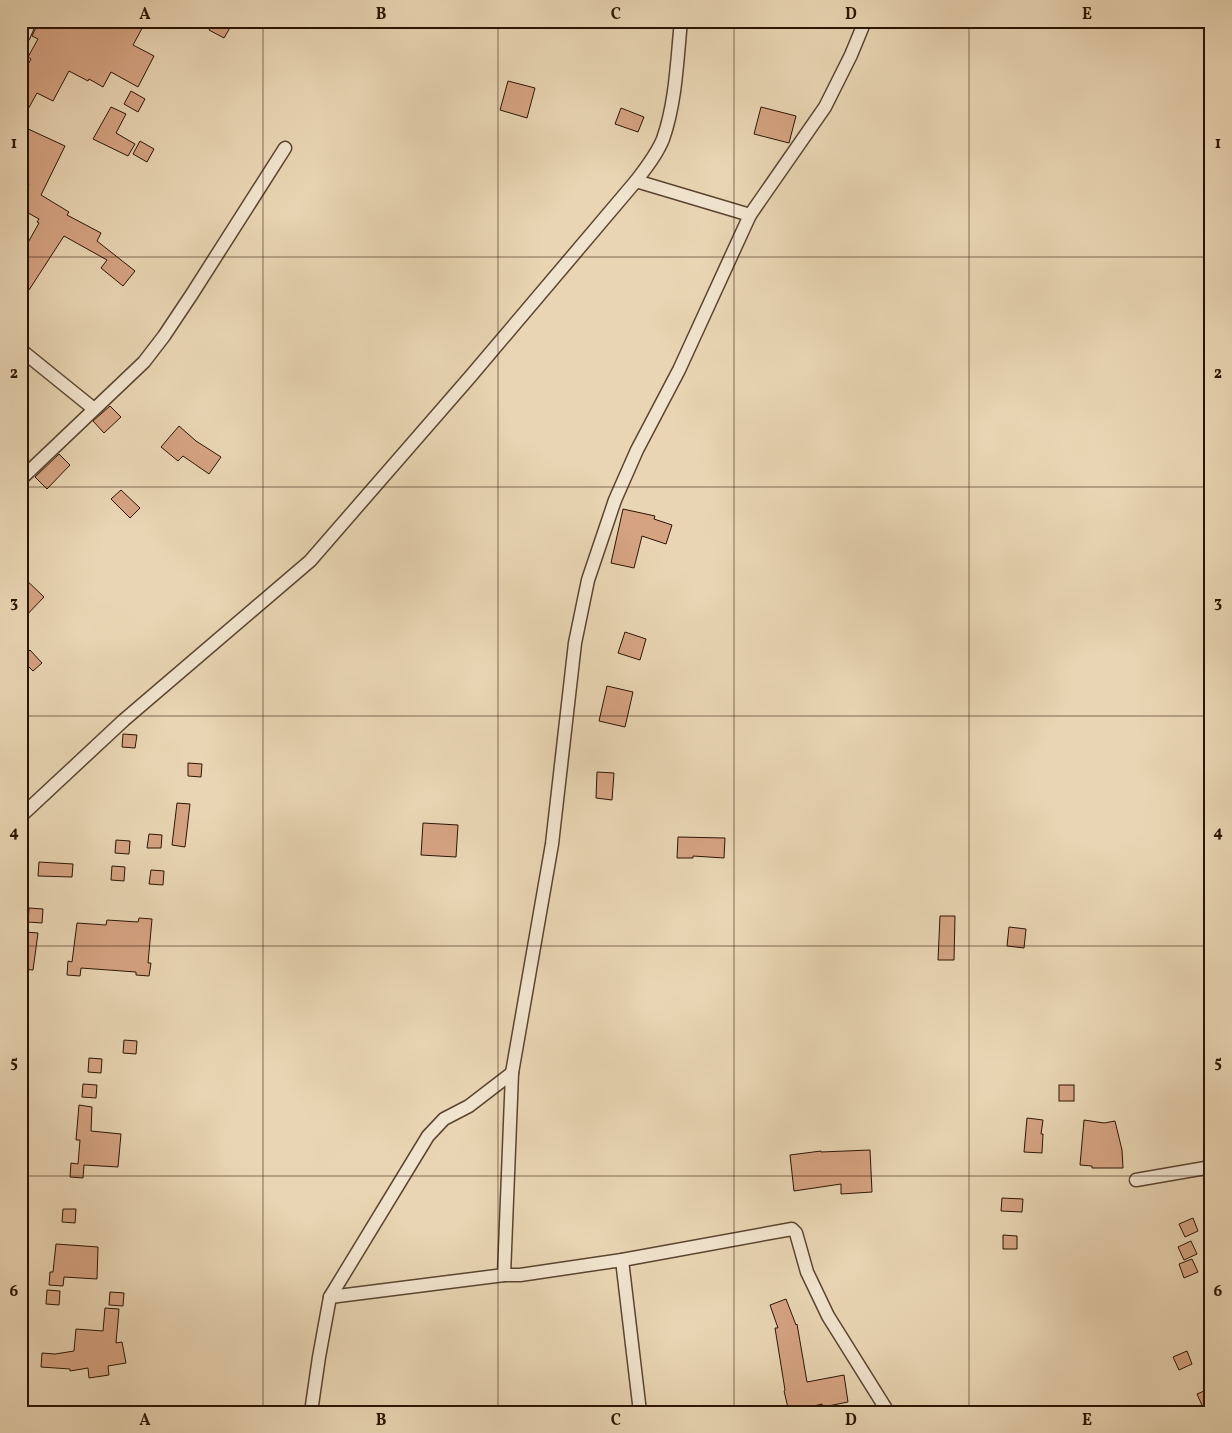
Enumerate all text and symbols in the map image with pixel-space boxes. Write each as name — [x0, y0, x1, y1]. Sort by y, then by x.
text: A — [139, 4, 151, 26]
text: B — [376, 4, 387, 26]
text: C — [611, 4, 621, 26]
text: D — [845, 4, 857, 26]
text: E — [1082, 4, 1092, 26]
text: 1 — [11, 133, 17, 155]
text: 1 — [1215, 133, 1221, 155]
text: 2 — [10, 363, 18, 385]
text: 2 — [1214, 363, 1222, 385]
text: 3 — [10, 592, 18, 614]
text: 3 — [1214, 592, 1222, 614]
text: 4 — [9, 822, 19, 844]
text: 4 — [1213, 822, 1223, 844]
text: 5 — [10, 1052, 18, 1074]
text: 5 — [1214, 1052, 1222, 1074]
text: 6 — [10, 1281, 19, 1303]
text: 6 — [1214, 1281, 1223, 1303]
text: A — [139, 1410, 151, 1432]
text: B — [376, 1410, 387, 1432]
text: C — [611, 1410, 621, 1432]
text: D — [845, 1410, 857, 1432]
text: E — [1082, 1410, 1092, 1432]

